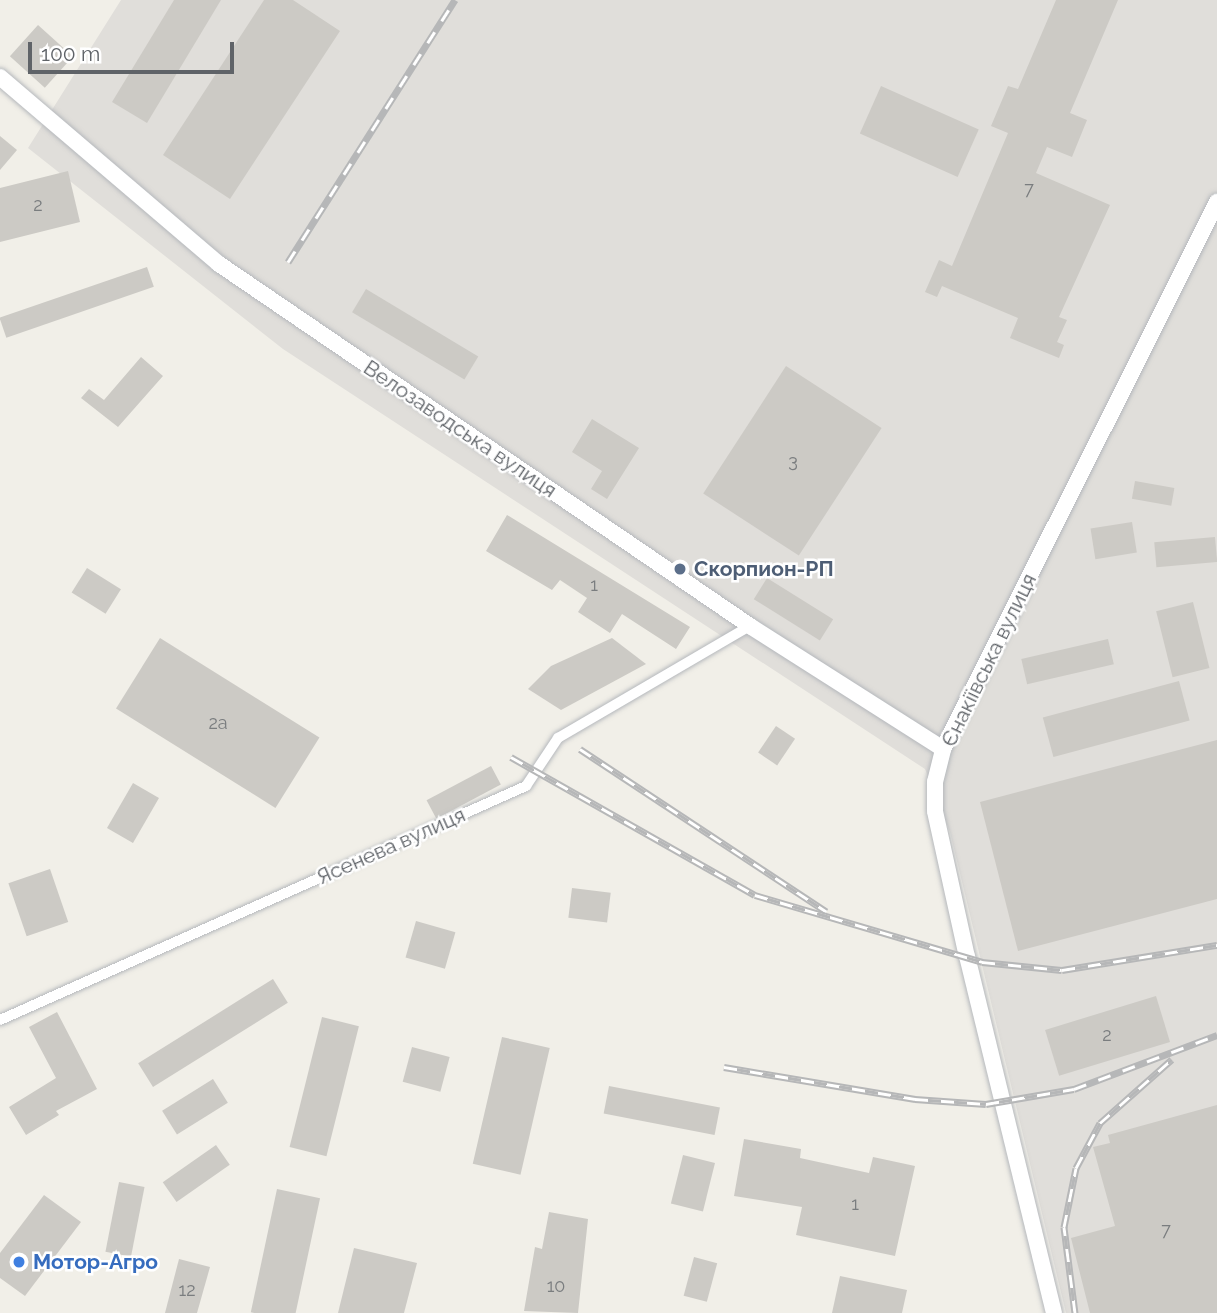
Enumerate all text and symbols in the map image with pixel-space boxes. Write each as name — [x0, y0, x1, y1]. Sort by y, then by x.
scale bar — [32, 28, 238, 72]
text: 100 m — [41, 41, 100, 66]
house number: 7 — [1024, 178, 1034, 200]
house number: 2 — [33, 194, 43, 216]
street label: Велозаводська вулиця — [359, 355, 561, 503]
house number: 3 — [788, 450, 798, 472]
place label: Скорпион-РП — [694, 556, 834, 582]
marker: Скорпион-РП — [672, 561, 688, 577]
street label: Єнакіївська вулиця — [936, 569, 1042, 751]
house number: 1 — [590, 574, 598, 596]
house number: 2а — [208, 712, 228, 734]
street label: Ясенева вулиця — [313, 802, 469, 890]
house number: 2 — [1102, 1024, 1112, 1046]
house number: 1 — [851, 1193, 859, 1215]
house number: 7 — [1161, 1219, 1171, 1241]
place label: Мотор-Агро — [33, 1249, 158, 1275]
marker: Мотор-Агро — [11, 1254, 27, 1270]
house number: 10 — [547, 1275, 565, 1297]
house number: 12 — [178, 1279, 196, 1301]

